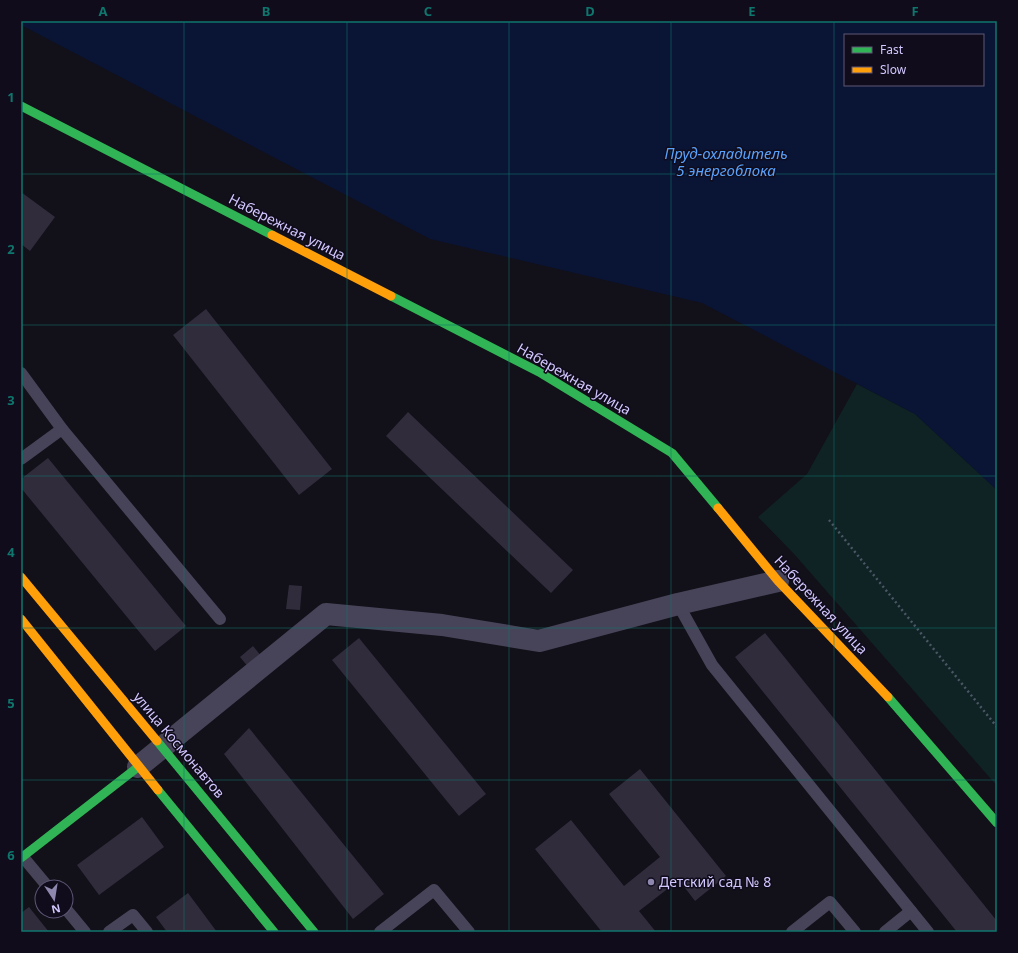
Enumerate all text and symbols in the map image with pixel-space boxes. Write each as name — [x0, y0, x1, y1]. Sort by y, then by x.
text: A — [99, 2, 108, 20]
text: B — [262, 2, 270, 20]
text: C — [424, 2, 432, 20]
text: D — [585, 2, 595, 20]
text: E — [748, 2, 756, 20]
text: F — [911, 2, 919, 20]
legend — [844, 34, 984, 86]
text: Fast — [880, 41, 904, 58]
text: Slow — [880, 61, 907, 78]
text: 1 — [7, 88, 15, 106]
water label: Пруд-охладитель 5 энергоблока — [664, 143, 788, 180]
street label: Набережная улица — [226, 189, 349, 264]
text: 2 — [7, 240, 15, 258]
street label: Набережная улица — [514, 338, 635, 419]
text: 3 — [7, 391, 15, 409]
text: 4 — [7, 543, 15, 561]
street label: Набережная улица — [771, 551, 872, 658]
street label: улица Космонавтов — [129, 688, 229, 802]
text: 5 — [7, 694, 15, 712]
text: 6 — [7, 846, 15, 864]
place label: Детский сад № 8 — [659, 872, 771, 891]
marker: Детский сад № 8 — [646, 877, 656, 887]
north arrow — [34, 879, 74, 919]
text: N — [50, 901, 62, 918]

